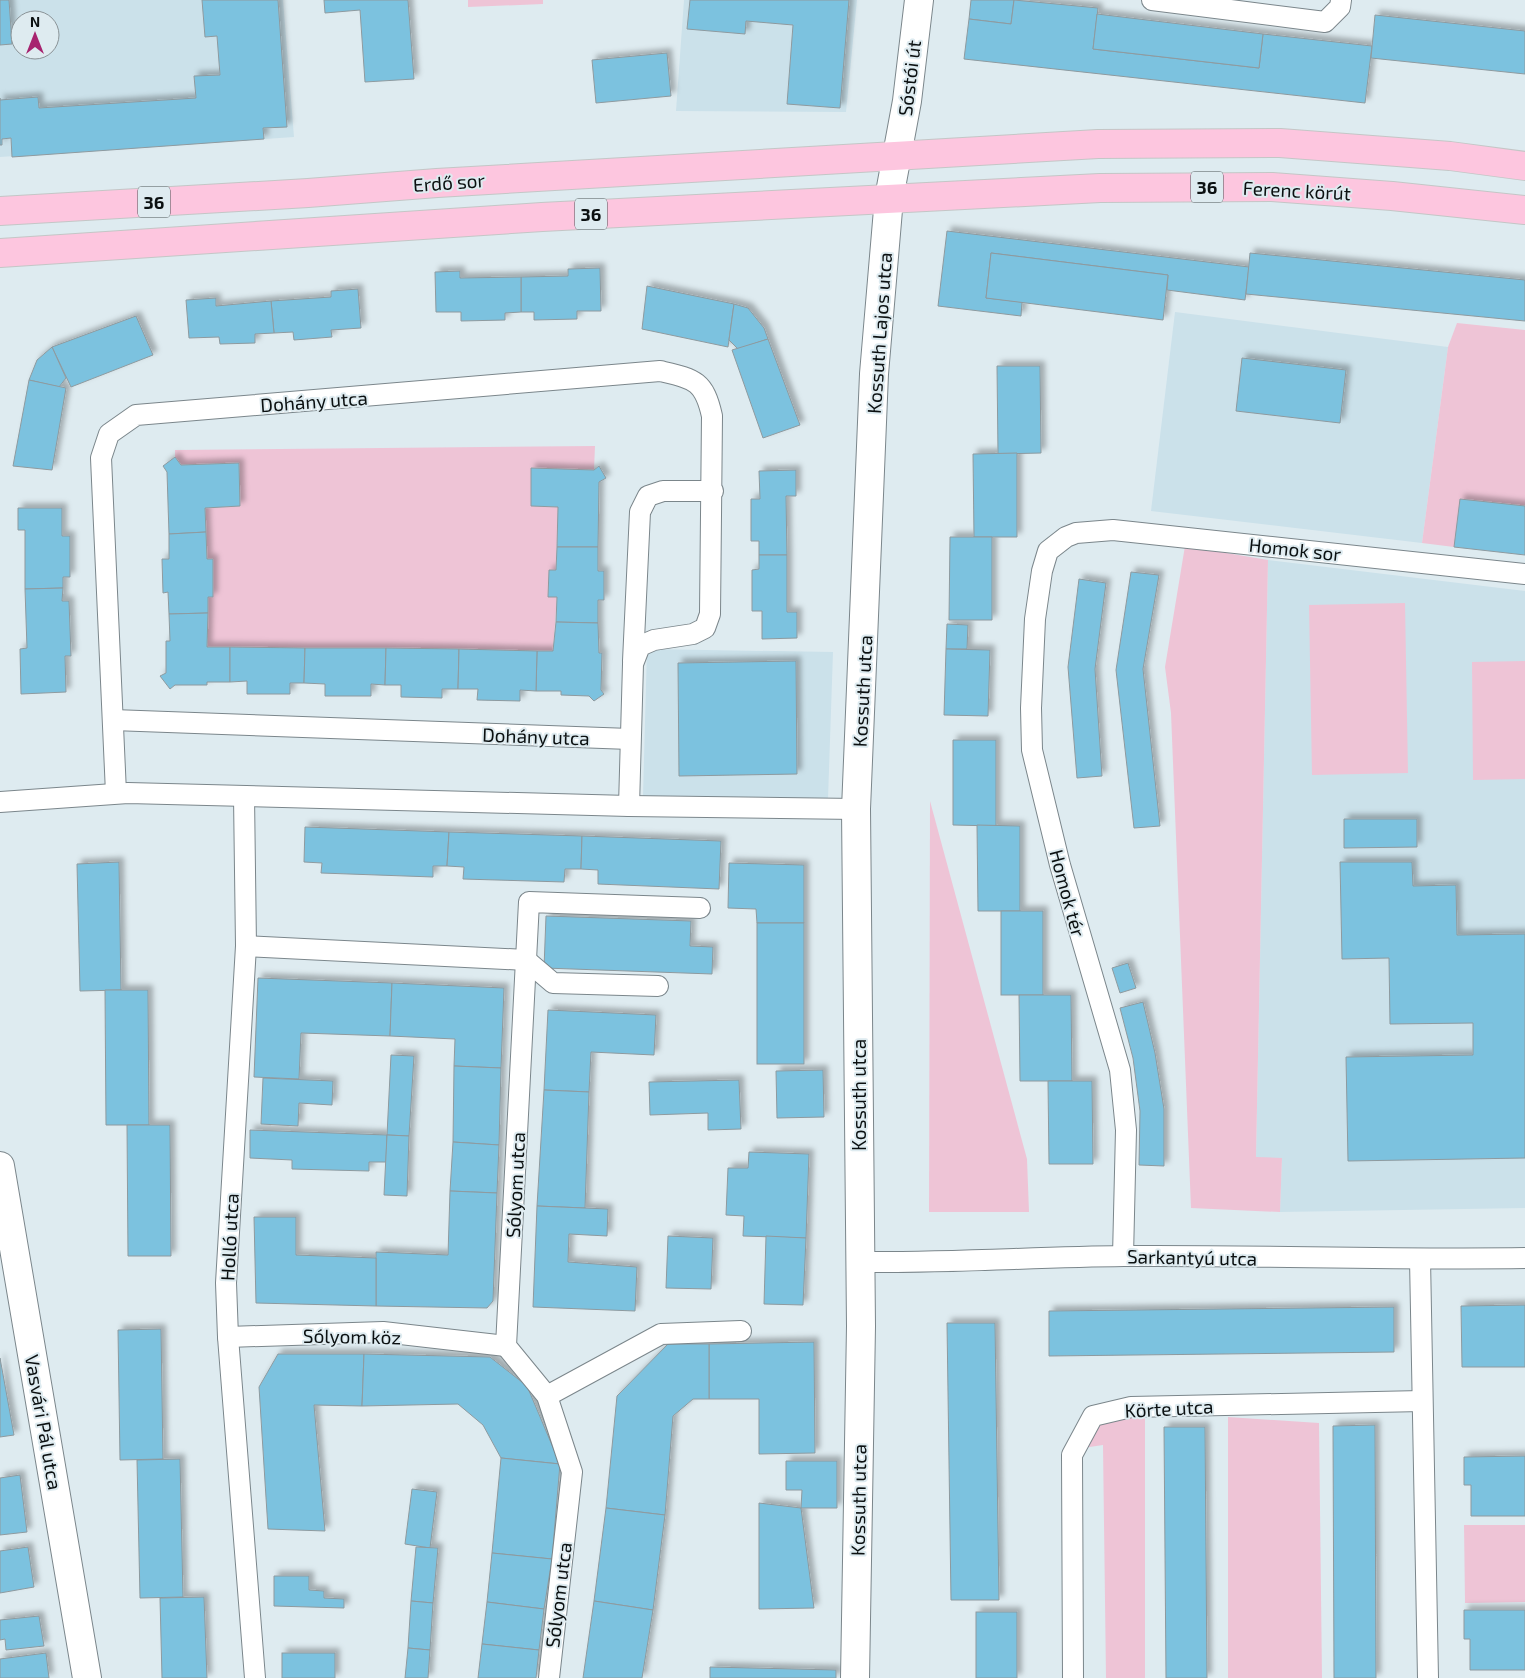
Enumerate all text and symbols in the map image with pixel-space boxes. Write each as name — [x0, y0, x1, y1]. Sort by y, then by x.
north arrow — [10, 10, 60, 60]
text: N — [30, 13, 40, 30]
street label: Sóstói út — [893, 39, 925, 117]
street label: Erdő sor — [412, 168, 486, 196]
road number: 36 — [1191, 172, 1223, 202]
street label: Ferenc körút — [1242, 176, 1352, 204]
road number: 36 — [138, 186, 170, 218]
road number: 36 — [575, 198, 607, 230]
street label: Kossuth Lajos utca — [862, 251, 896, 415]
street label: Dohány utca — [260, 386, 368, 416]
street label: Homok sor — [1248, 533, 1343, 565]
street label: Kossuth utca — [848, 634, 876, 748]
street label: Dohány utca — [482, 723, 590, 749]
street label: Homok tér — [1045, 847, 1091, 939]
street label: Kossuth utca — [847, 1039, 870, 1151]
street label: Sólyom utca — [501, 1131, 529, 1239]
street label: Holló utca — [215, 1193, 243, 1281]
street label: Sarkantyú utca — [1127, 1244, 1257, 1270]
street label: Sólyom köz — [303, 1324, 401, 1348]
street label: Vasvári Pál utca — [21, 1353, 67, 1491]
street label: Körte utca — [1124, 1394, 1214, 1422]
street label: Kossuth utca — [846, 1444, 870, 1556]
street label: Sólyom utca — [540, 1541, 576, 1649]

